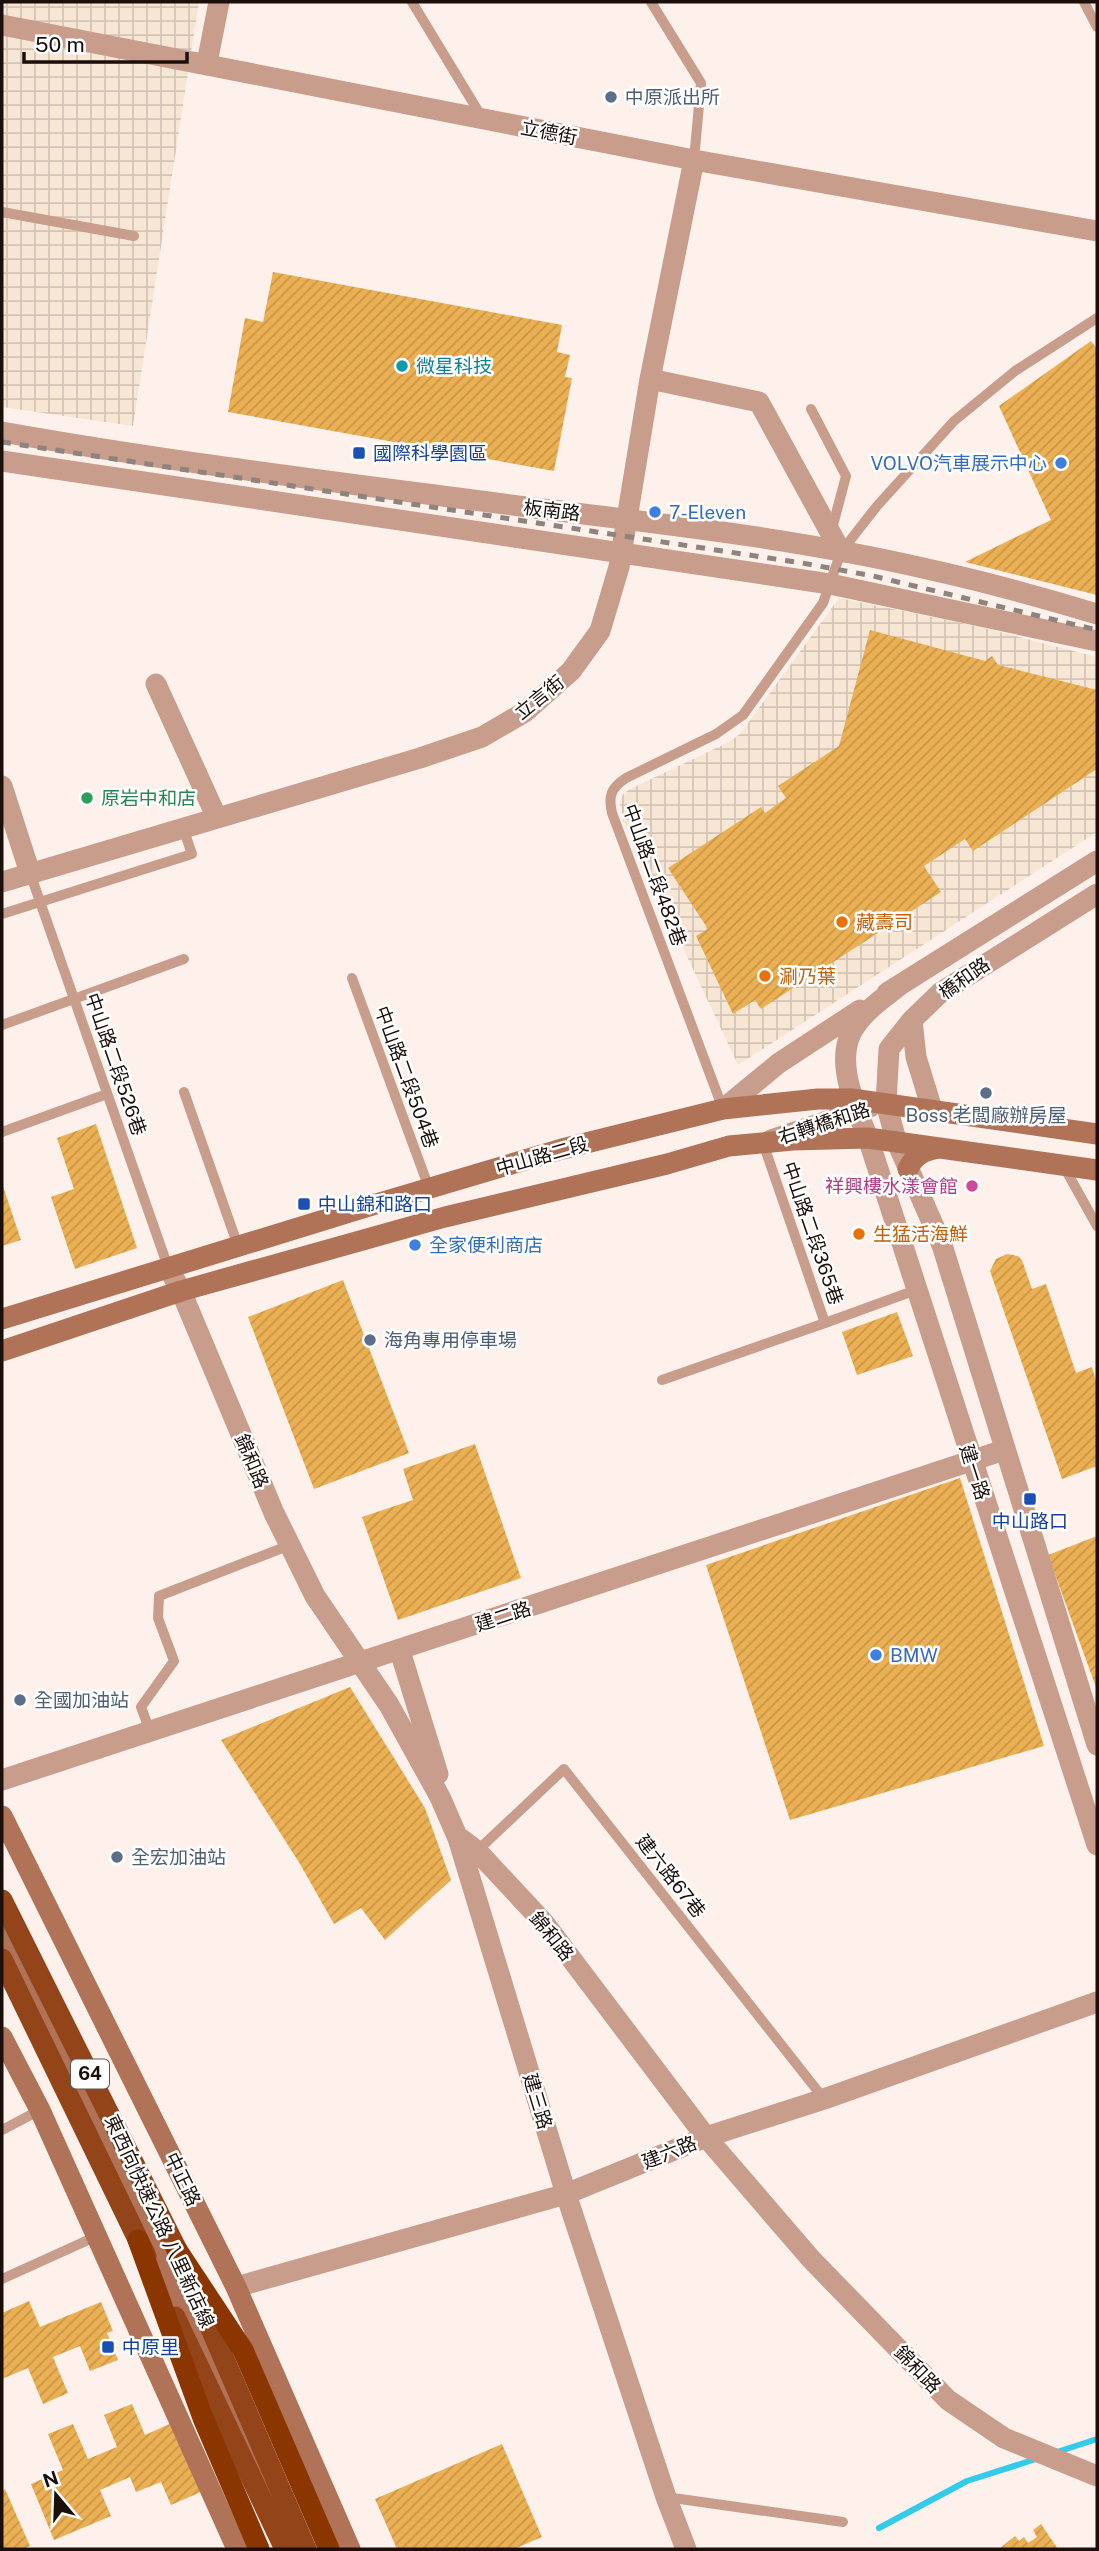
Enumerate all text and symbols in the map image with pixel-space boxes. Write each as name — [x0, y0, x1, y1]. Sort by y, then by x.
scale bar — [24, 21, 187, 65]
text: 50 m — [35, 32, 85, 57]
place label: 中原派出所 — [625, 86, 720, 108]
marker: 中原派出所 — [603, 89, 619, 105]
street label: 立德街 — [519, 116, 579, 148]
place label: 微星科技 — [416, 355, 492, 377]
marker: 微星科技 — [394, 358, 410, 374]
place label: 國際科學園區 — [373, 442, 487, 464]
marker: 國際科學園區 — [351, 445, 367, 461]
place label: VOLVO汽車展示中心 — [870, 452, 1047, 474]
marker: VOLVO汽車展示中心 — [1053, 455, 1069, 471]
street label: 板南路 — [522, 496, 582, 524]
place label: 7-Eleven — [669, 501, 746, 523]
marker: 7-Eleven — [647, 504, 663, 520]
street label: 立言街 — [510, 671, 568, 723]
place label: 原岩中和店 — [101, 787, 196, 809]
marker: 原岩中和店 — [79, 790, 95, 806]
street label: 中山路二段482巷 — [619, 801, 691, 949]
place label: 藏壽司 — [856, 911, 913, 933]
marker: 藏壽司 — [834, 914, 850, 930]
street label: 橋和路 — [934, 953, 994, 1003]
place label: 涮乃葉 — [779, 965, 836, 987]
marker: 涮乃葉 — [757, 968, 773, 984]
street label: 中山路二段526巷 — [81, 990, 151, 1138]
street label: 中山路二段504巷 — [371, 1003, 443, 1151]
marker: Boss 老闆廠辦房屋 — [978, 1085, 994, 1101]
street label: 右轉橋和路 — [775, 1098, 873, 1148]
place label: Boss 老闆廠辦房屋 — [905, 1104, 1067, 1126]
street label: 中山路二段 — [493, 1132, 591, 1180]
street label: 中山路二段365巷 — [778, 1159, 848, 1307]
place label: 祥興樓水漾會館 — [825, 1175, 958, 1197]
marker: 祥興樓水漾會館 — [964, 1178, 980, 1194]
place label: 中山錦和路口 — [318, 1193, 432, 1215]
marker: 中山錦和路口 — [296, 1196, 312, 1212]
place label: 生猛活海鮮 — [873, 1223, 968, 1245]
marker: 生猛活海鮮 — [851, 1226, 867, 1242]
place label: 全家便利商店 — [429, 1234, 543, 1256]
marker: 全家便利商店 — [407, 1237, 423, 1253]
place label: 海角專用停車場 — [384, 1329, 517, 1351]
marker: 海角專用停車場 — [362, 1332, 378, 1348]
street label: 錦和路 — [231, 1430, 273, 1492]
street label: 建一路 — [956, 1441, 994, 1503]
marker: 中山路口 — [1022, 1491, 1038, 1507]
place label: 中山路口 — [992, 1510, 1068, 1532]
street label: 建二路 — [472, 1597, 534, 1635]
place label: BMW — [890, 1644, 938, 1666]
marker: BMW — [868, 1647, 884, 1663]
place label: 全國加油站 — [34, 1689, 129, 1711]
marker: 全國加油站 — [12, 1692, 28, 1708]
street label: 建六路67巷 — [632, 1830, 710, 1922]
place label: 全宏加油站 — [131, 1846, 226, 1868]
marker: 全宏加油站 — [109, 1849, 125, 1865]
street label: 錦和路 — [526, 1907, 578, 1965]
road number: 64 — [71, 2060, 109, 2088]
street label: 建三路 — [519, 2071, 557, 2131]
street label: 東西向快速公路 八里新店線 — [101, 2111, 219, 2331]
street label: 建六路 — [638, 2131, 700, 2173]
street label: 中正路 — [161, 2149, 205, 2209]
place label: 中原里 — [122, 2336, 179, 2358]
marker: 中原里 — [100, 2339, 116, 2355]
street label: 錦和路 — [890, 2341, 946, 2397]
north arrow — [21, 2460, 91, 2530]
text: N — [40, 2466, 61, 2492]

